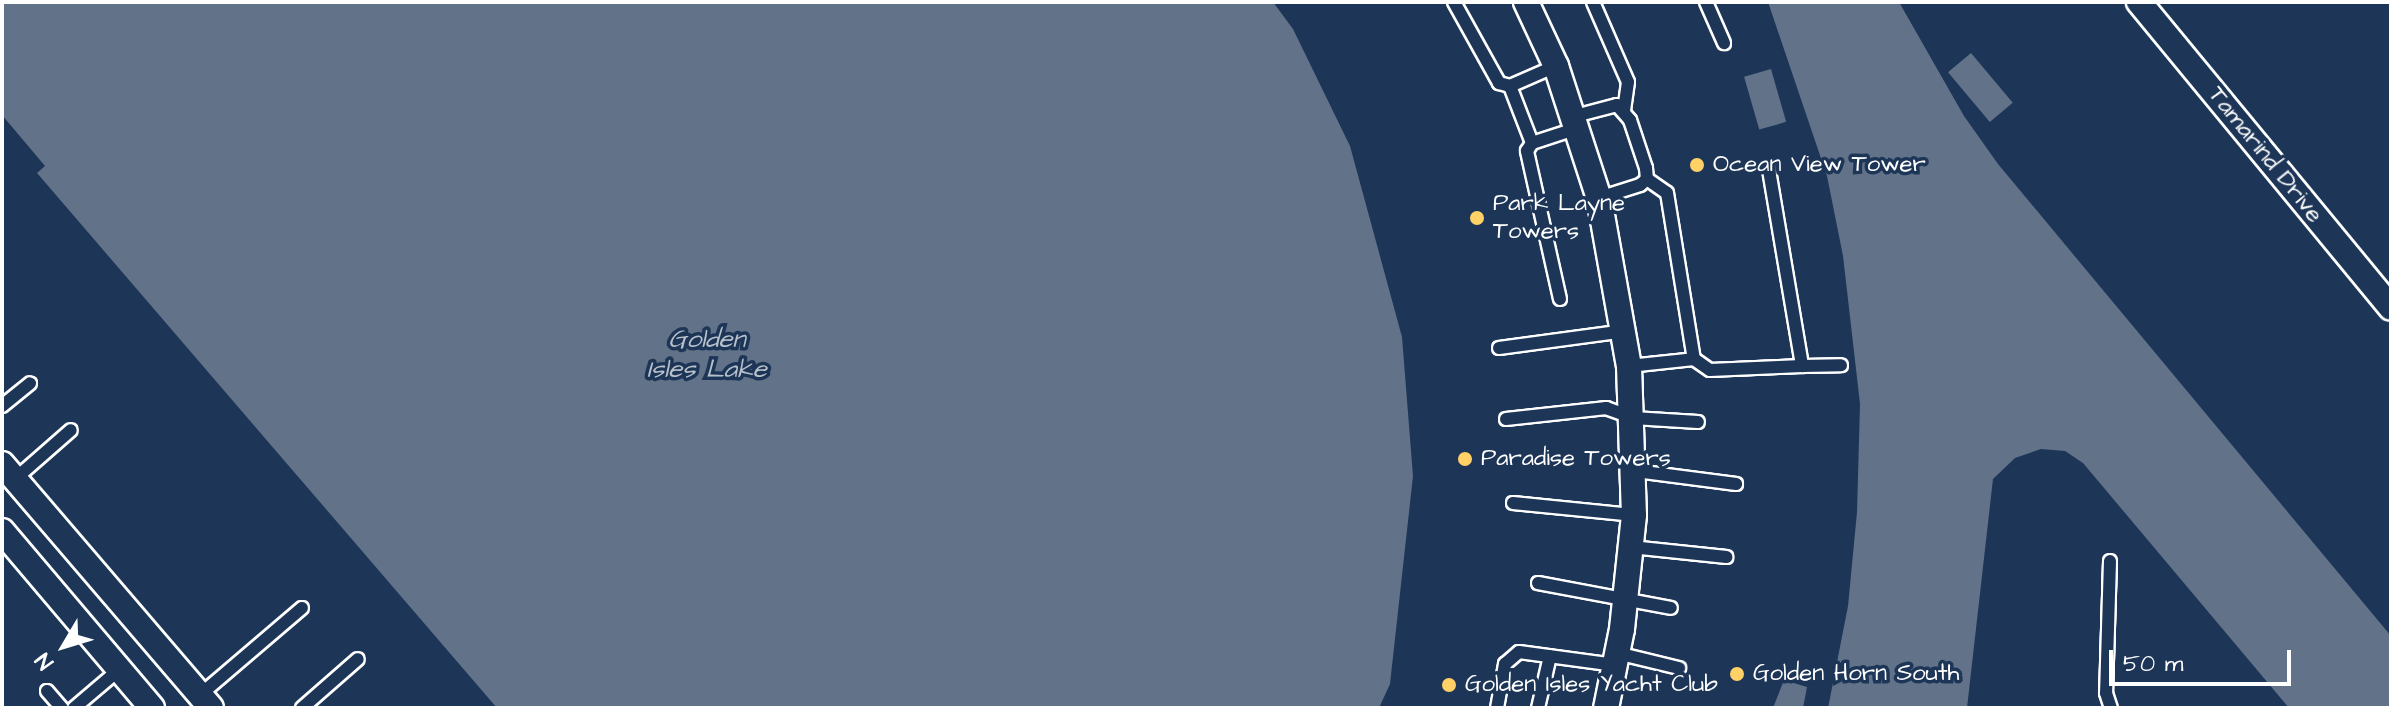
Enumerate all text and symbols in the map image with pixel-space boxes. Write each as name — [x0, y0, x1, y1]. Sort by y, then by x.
street label: Tamarind Drive — [2201, 81, 2329, 229]
place label: Ocean View Tower — [1713, 151, 1926, 179]
marker: Ocean View Tower — [1688, 156, 1706, 174]
place label: Park Layne Towers — [1493, 190, 1625, 246]
marker: Park Layne Towers — [1468, 209, 1486, 227]
water label: Golden Isles Lake — [647, 324, 767, 386]
place label: Paradise Towers — [1481, 445, 1671, 473]
marker: Paradise Towers — [1456, 450, 1474, 468]
north arrow — [24, 606, 104, 686]
scale bar — [2113, 634, 2295, 684]
text: N — [28, 646, 61, 676]
text: 50 m — [2123, 647, 2183, 681]
place label: Golden Horn South — [1753, 660, 1959, 688]
marker: Golden Horn South — [1728, 665, 1746, 683]
place label: Golden Isles Yacht Club — [1465, 671, 1718, 699]
marker: Golden Isles Yacht Club — [1440, 676, 1458, 694]

